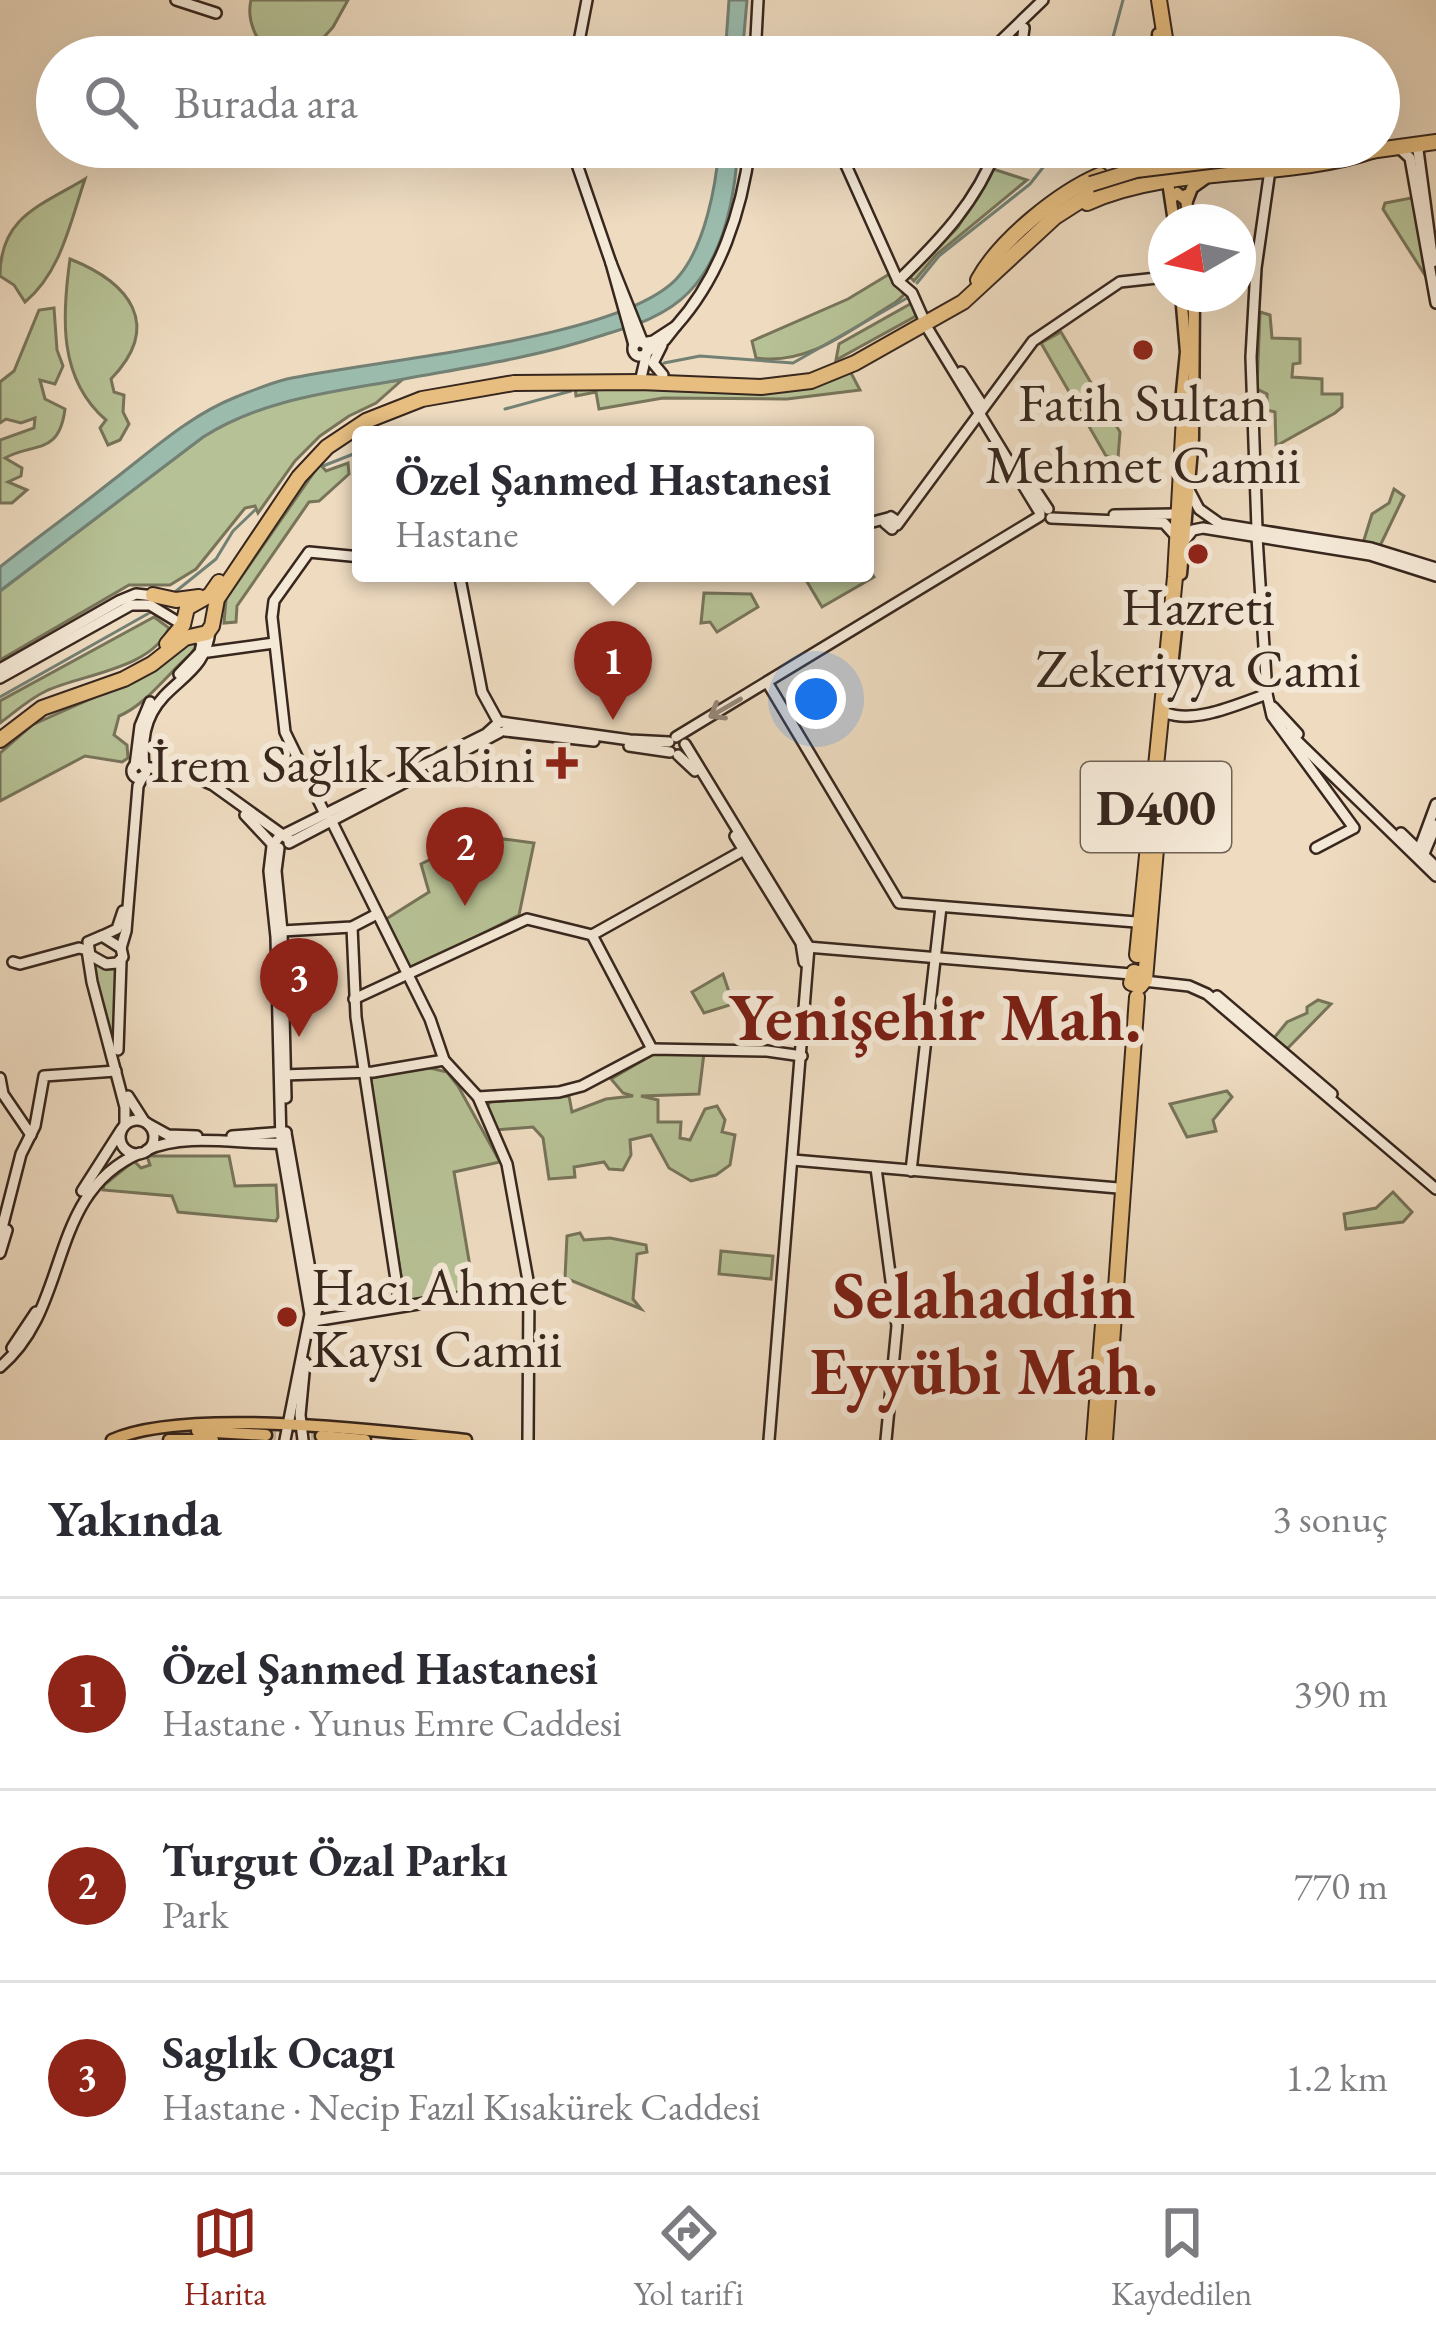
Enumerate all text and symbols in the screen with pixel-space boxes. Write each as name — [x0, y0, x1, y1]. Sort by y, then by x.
search box — [36, 36, 1400, 168]
icon: search — [78, 69, 144, 135]
text: Burada ara — [174, 73, 358, 131]
north arrow — [1148, 204, 1256, 312]
marker: Fatih Sultan Mehmet Camii — [1130, 337, 1156, 363]
place label: Fatih Sultan Mehmet Camii — [985, 367, 1301, 499]
popup — [352, 426, 874, 582]
text: Özel Şanmed Hastanesi — [395, 450, 831, 508]
text: Hastane — [395, 508, 518, 559]
marker: Hazreti Zekeriyya Cami — [1185, 541, 1211, 567]
place label: Hazreti Zekeriyya Cami — [1035, 571, 1361, 703]
pin: 1 — [574, 621, 652, 720]
your location — [786, 669, 846, 729]
one-way arrow — [708, 696, 743, 720]
place label: İrem Sağlık Kabini — [151, 728, 535, 798]
marker: İrem Sağlık Kabini — [546, 747, 578, 779]
road number: D400 — [1081, 762, 1231, 852]
pin: 2 — [426, 807, 504, 906]
pin: 3 — [260, 938, 338, 1037]
district label: Yenişehir Mah. — [729, 974, 1141, 1060]
place label: Hacı Ahmet Kaysı Camii — [311, 1251, 567, 1383]
district label: Selahaddin Eyyübi Mah. — [810, 1252, 1158, 1414]
marker: Hacı Ahmet Kaysı Camii — [274, 1304, 300, 1330]
text: Yakında — [48, 1485, 222, 1551]
text: 3 sonuç — [1273, 1493, 1388, 1544]
text: Özel Şanmed Hastanesi — [162, 1639, 598, 1697]
text: 1 — [77, 1668, 97, 1719]
text: 390 m — [1294, 1668, 1388, 1719]
text: Hastane · Yunus Emre Caddesi — [162, 1697, 622, 1748]
text: Turgut Özal Parkı — [162, 1831, 508, 1889]
text: 2 — [77, 1860, 97, 1911]
text: 770 m — [1294, 1860, 1388, 1911]
text: Park — [162, 1889, 228, 1940]
text: Saglık Ocagı — [162, 2023, 395, 2081]
text: 3 — [77, 2052, 97, 2103]
text: 1.2 km — [1285, 2052, 1388, 2103]
text: Hastane · Necip Fazıl Kısakürek Caddesi — [162, 2081, 760, 2132]
tab: Harita — [184, 2200, 266, 2315]
tab: Yol tarifi — [634, 2200, 744, 2315]
tab: Kaydedilen — [1111, 2200, 1252, 2315]

